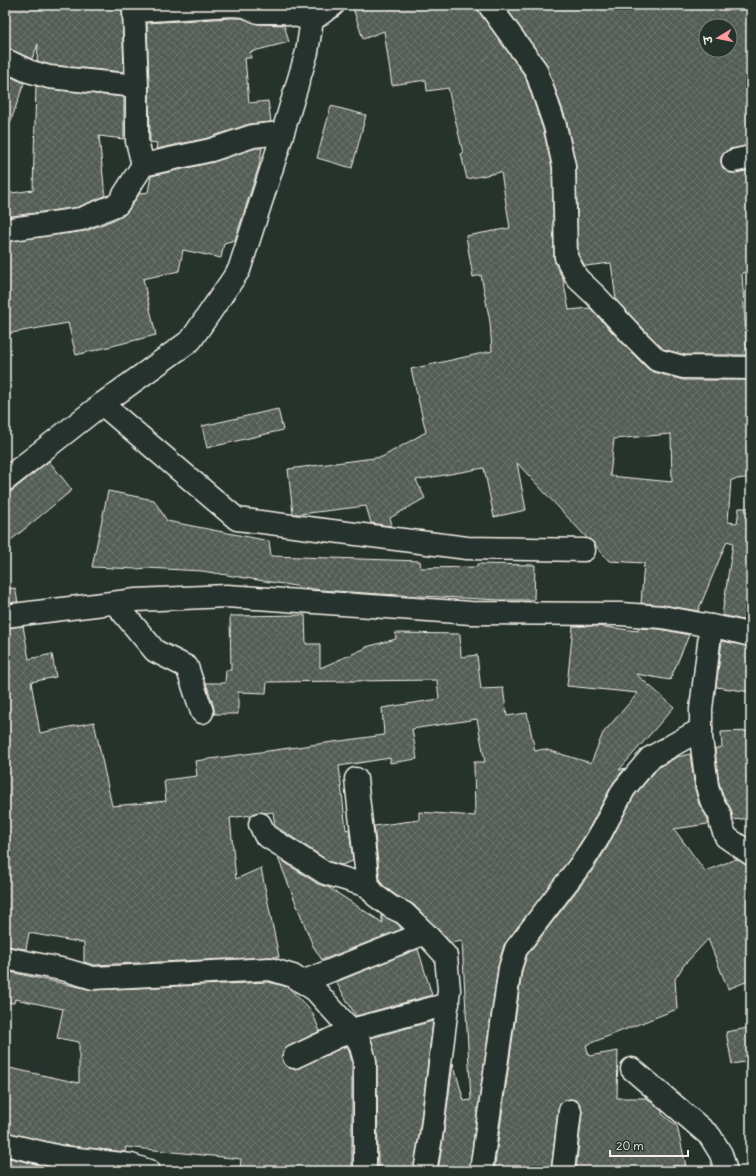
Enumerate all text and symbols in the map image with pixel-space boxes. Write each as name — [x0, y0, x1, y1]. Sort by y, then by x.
north arrow — [698, 18, 738, 58]
text: उ — [700, 33, 716, 46]
scale bar — [610, 1132, 688, 1158]
text: 20 m — [616, 1138, 644, 1153]

